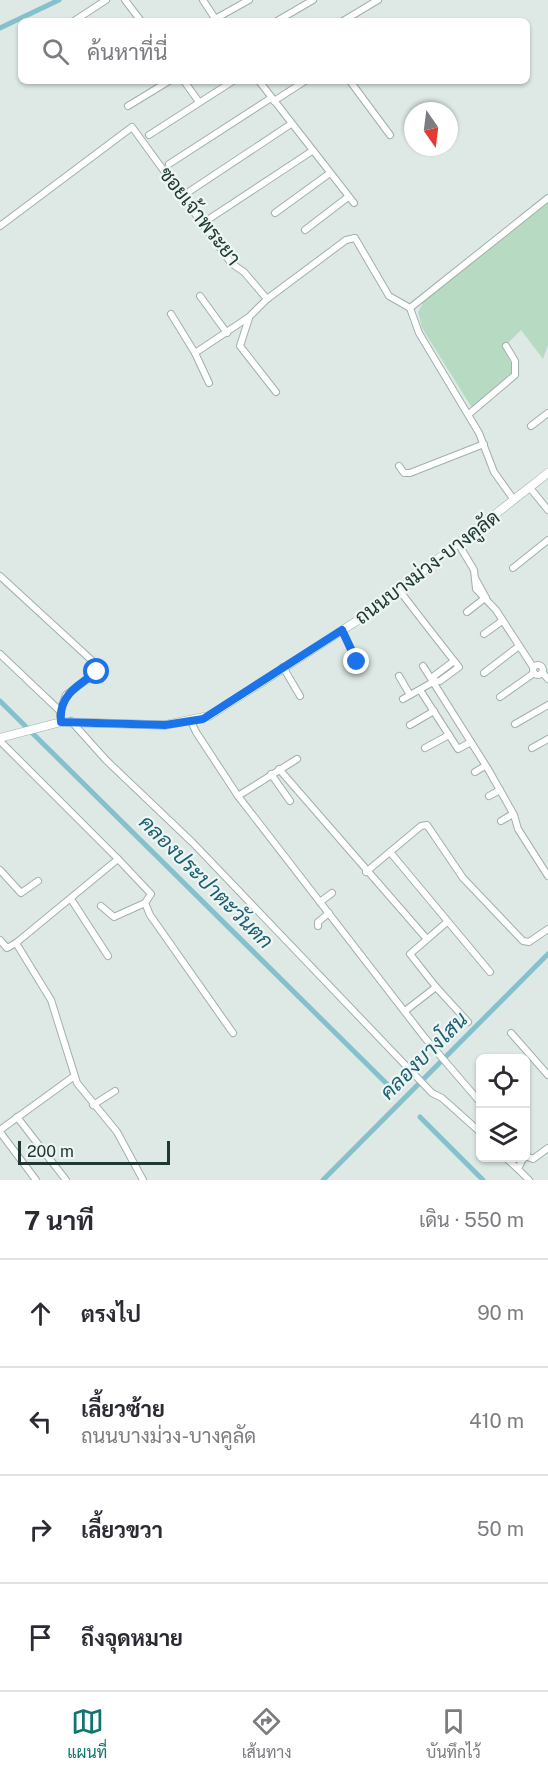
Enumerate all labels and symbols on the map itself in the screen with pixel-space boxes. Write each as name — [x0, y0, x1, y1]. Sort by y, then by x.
north arrow — [404, 102, 458, 156]
street label: ซอยเจ้าพระยา — [154, 162, 246, 270]
street label: ถนนบางม่วง-บางคูลัด — [350, 505, 506, 632]
route end — [343, 648, 369, 674]
route start — [83, 658, 109, 684]
water label: คลองประปาตะวันตก — [134, 810, 278, 954]
water label: คลองบางโสน — [375, 1006, 473, 1105]
scale bar — [18, 1138, 170, 1166]

